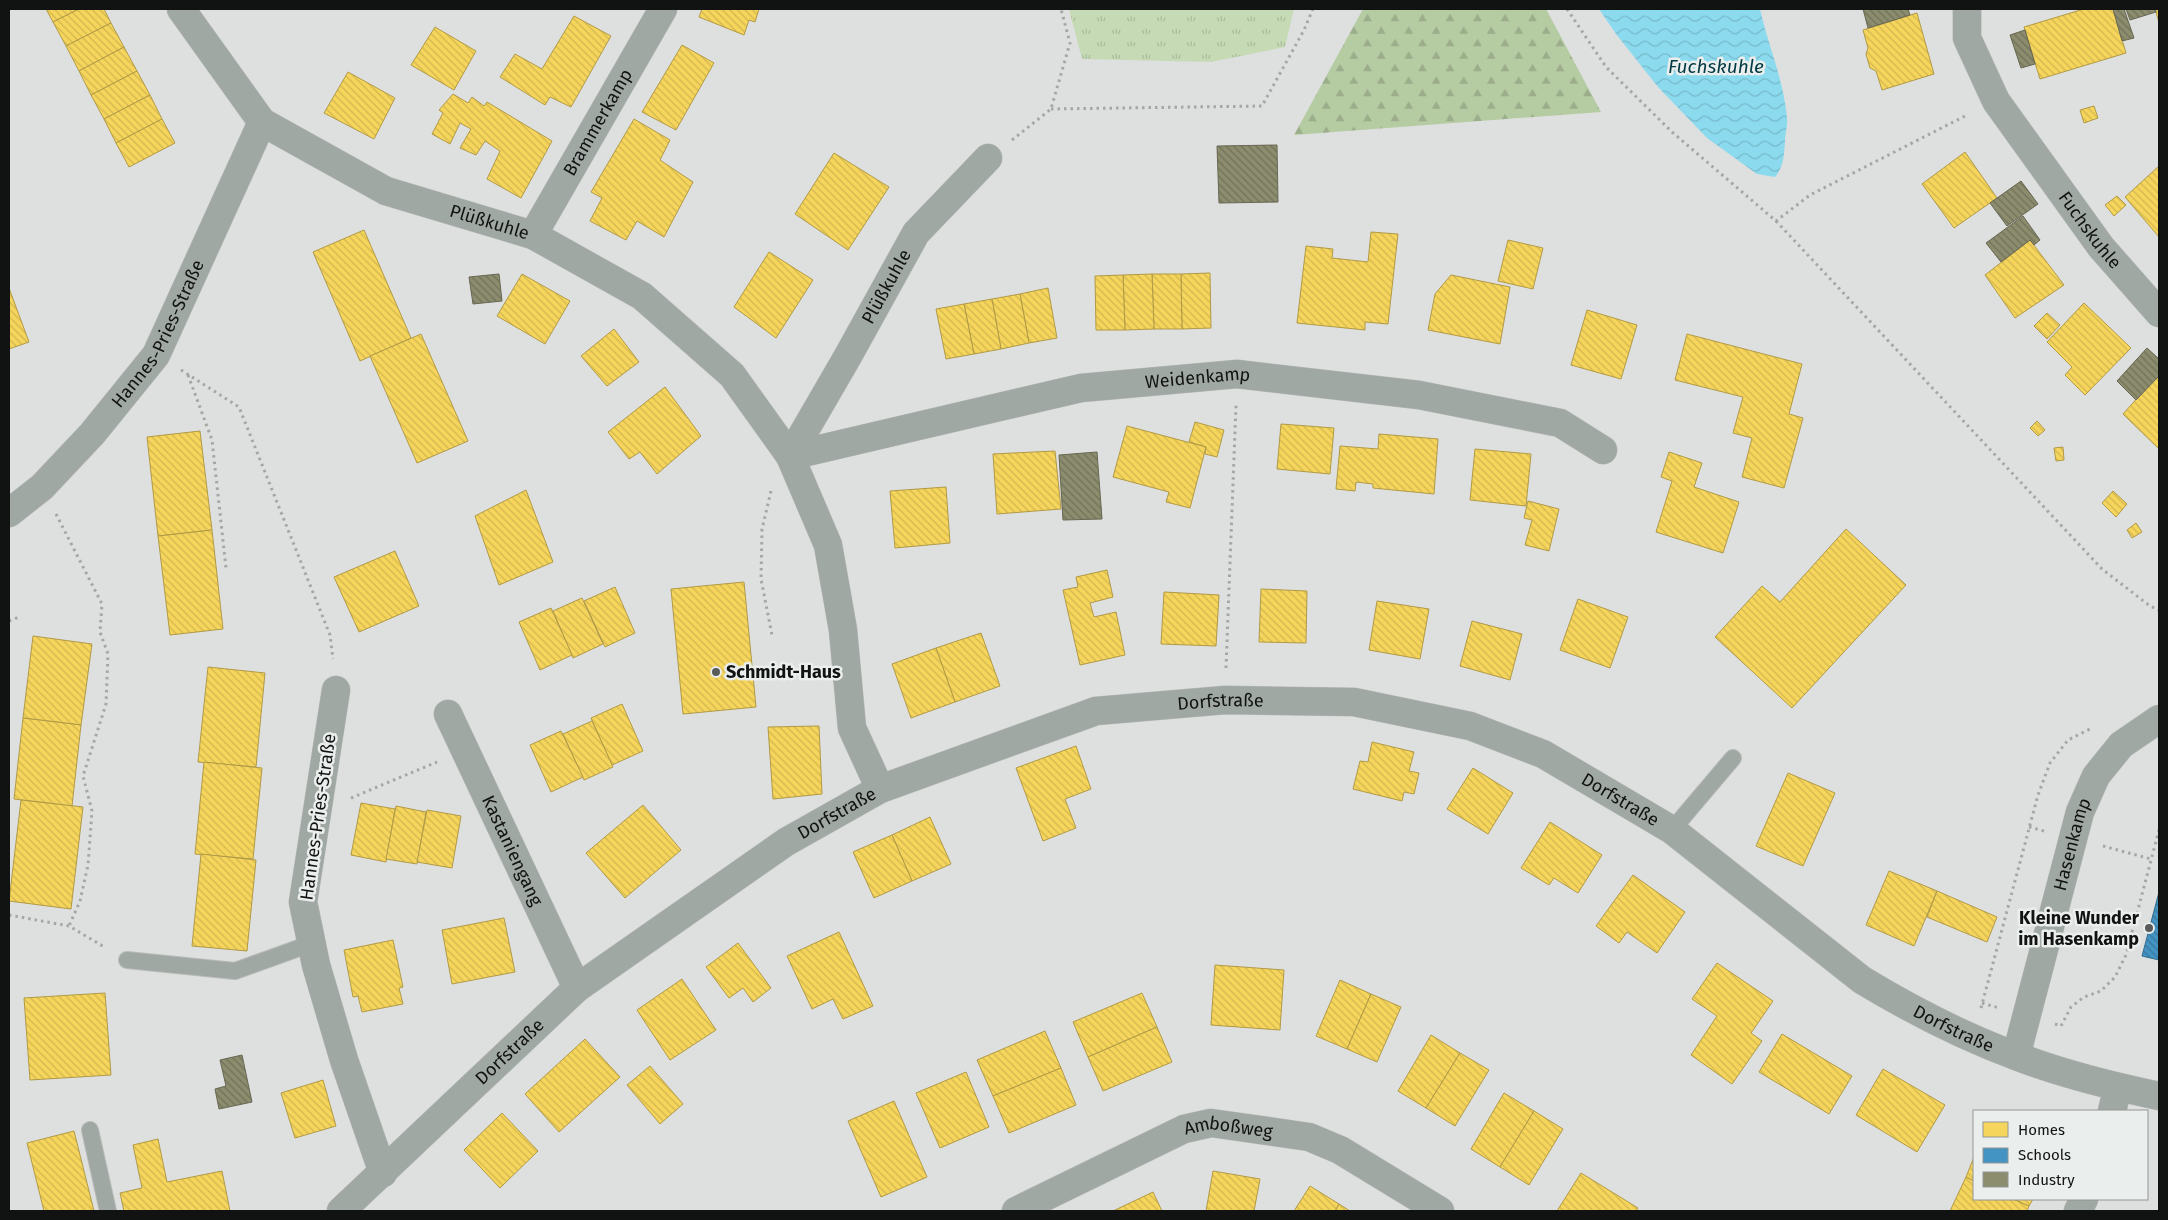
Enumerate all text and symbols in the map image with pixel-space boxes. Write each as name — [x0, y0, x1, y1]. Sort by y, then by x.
water label: Fuchskuhle — [1668, 55, 1764, 78]
street label: Brammerkamp — [558, 65, 637, 180]
street label: Fuchskuhle — [2054, 187, 2126, 273]
street label: Plüßkuhle — [447, 200, 532, 244]
street label: Plüßkuhle — [857, 245, 916, 328]
street label: Hannes-Pries-Straße — [107, 256, 209, 412]
street label: Weidenkamp — [1144, 363, 1252, 393]
place label: Schmidt-Haus — [726, 661, 841, 683]
marker: Schmidt-Haus — [710, 666, 722, 678]
street label: Dorfstraße — [1176, 689, 1264, 715]
street label: Hannes-Pries-Straße — [295, 732, 341, 902]
street label: Dorfstraße — [1577, 768, 1663, 831]
street label: Dorfstraße — [794, 783, 880, 844]
street label: Kastaniengang — [477, 792, 548, 910]
street label: Hasenkamp — [2049, 794, 2096, 893]
place label: Kleine Wunder im Hasenkamp — [2018, 907, 2140, 950]
marker: Kleine Wunder im Hasenkamp — [2143, 922, 2155, 934]
street label: Dorfstraße — [1910, 1000, 1997, 1057]
street label: Dorfstraße — [471, 1014, 549, 1089]
legend — [1973, 1110, 2148, 1200]
street label: Amboßweg — [1182, 1112, 1275, 1143]
text: Homes — [2018, 1121, 2065, 1139]
text: Schools — [2018, 1146, 2071, 1164]
text: Industry — [2018, 1171, 2075, 1189]

